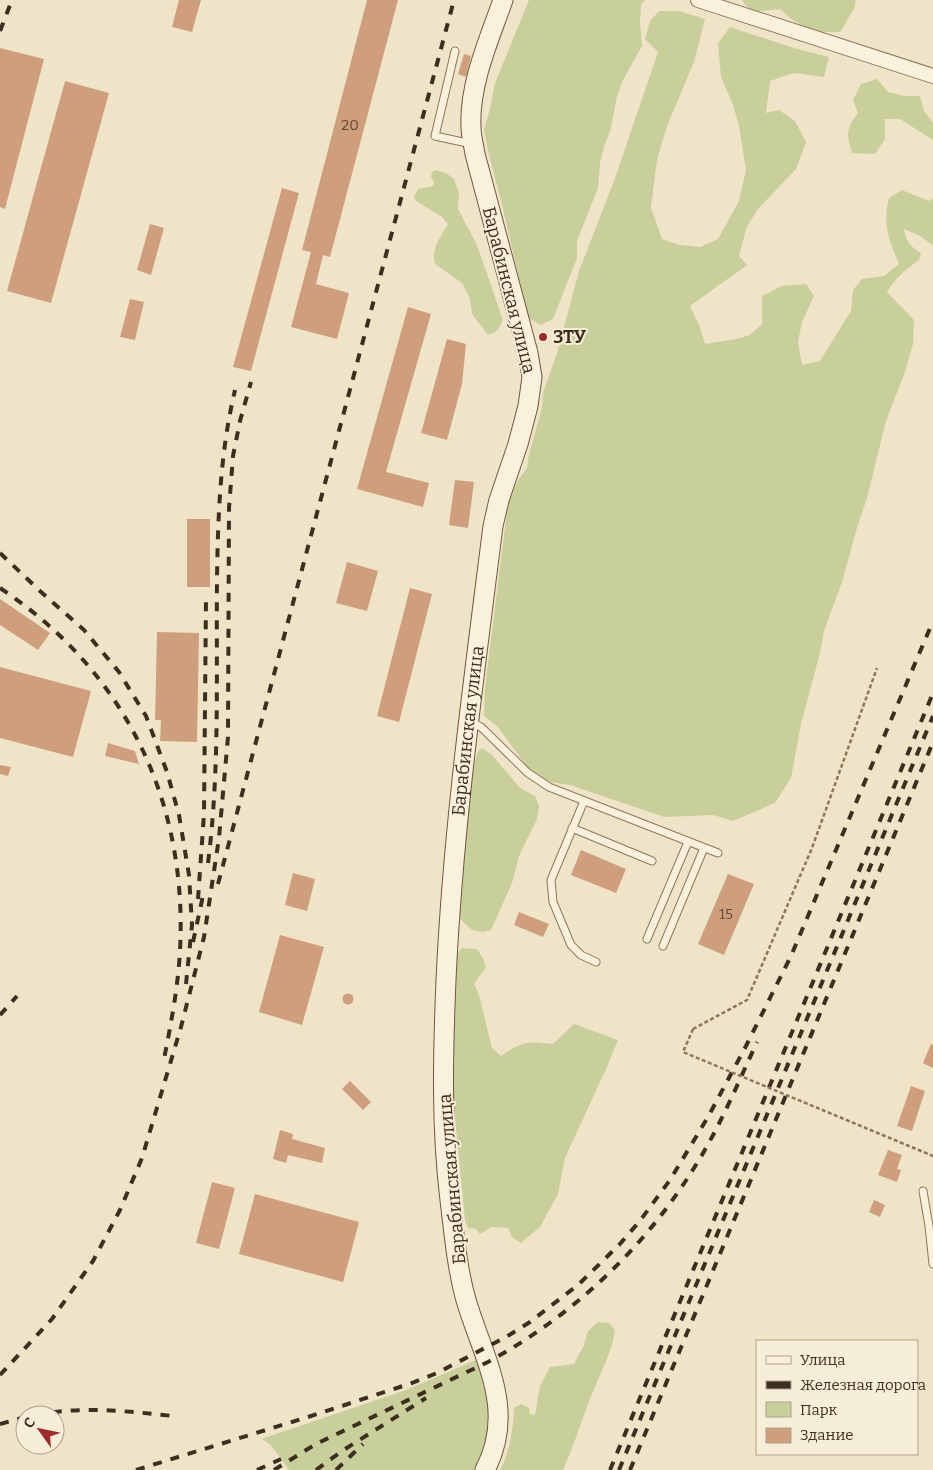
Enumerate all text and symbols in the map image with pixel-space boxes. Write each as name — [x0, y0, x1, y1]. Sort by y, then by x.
house number: 20 — [341, 116, 359, 134]
street label: Барабинская улица — [478, 204, 540, 376]
place label: ЗТУ — [553, 326, 587, 348]
marker: ЗТУ — [537, 331, 549, 343]
street label: Барабинская улица — [447, 644, 489, 817]
house number: 15 — [719, 905, 733, 923]
street label: Барабинская улица — [434, 1093, 470, 1265]
legend — [756, 1340, 918, 1455]
text: Улица — [800, 1351, 846, 1369]
text: Железная дорога — [800, 1376, 926, 1394]
text: Парк — [800, 1401, 838, 1419]
north arrow — [15, 1405, 65, 1455]
text: С — [20, 1415, 39, 1432]
text: Здание — [800, 1426, 854, 1444]

